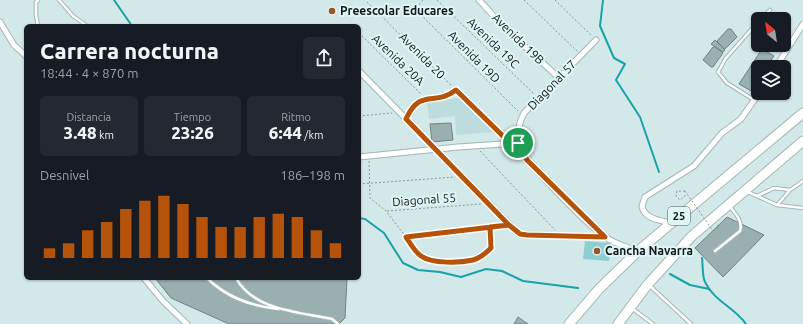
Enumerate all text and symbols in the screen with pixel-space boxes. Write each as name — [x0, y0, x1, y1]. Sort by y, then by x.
place label: Preescolar Educares — [340, 4, 454, 17]
marker: Preescolar Educares — [327, 6, 337, 16]
street label: Avenida 19B — [490, 11, 547, 67]
north arrow — [751, 12, 791, 52]
map controls — [751, 12, 791, 100]
street label: Avenida 19C — [465, 15, 522, 71]
street label: Avenida 19D — [446, 28, 503, 85]
street label: Avenida 20 — [397, 30, 448, 81]
street label: Avenida 20A — [370, 32, 427, 88]
button: share — [303, 37, 345, 79]
text: Carrera nocturna — [40, 38, 219, 63]
street label: Diagonal 57 — [525, 57, 579, 112]
button: layers — [751, 60, 791, 100]
text: 18:44 · 4 × 870 m — [40, 66, 139, 80]
text: Distancia — [66, 111, 111, 123]
text: Tiempo — [174, 111, 211, 123]
text: Ritmo — [281, 111, 311, 123]
text: 3.48 — [64, 123, 97, 142]
text: 23:26 — [171, 123, 214, 142]
text: 6:44 — [269, 123, 302, 142]
pin — [501, 126, 535, 160]
text: km — [97, 129, 114, 141]
text: /km — [302, 129, 323, 141]
icon: arrive — [507, 132, 529, 154]
text: Desnivel — [40, 168, 89, 182]
text: 186–198 m — [280, 168, 345, 182]
street label: Diagonal 55 — [392, 191, 456, 208]
road number: 25 — [668, 207, 690, 225]
place label: Cancha Navarra — [605, 244, 693, 257]
marker: Cancha Navarra — [592, 246, 602, 256]

